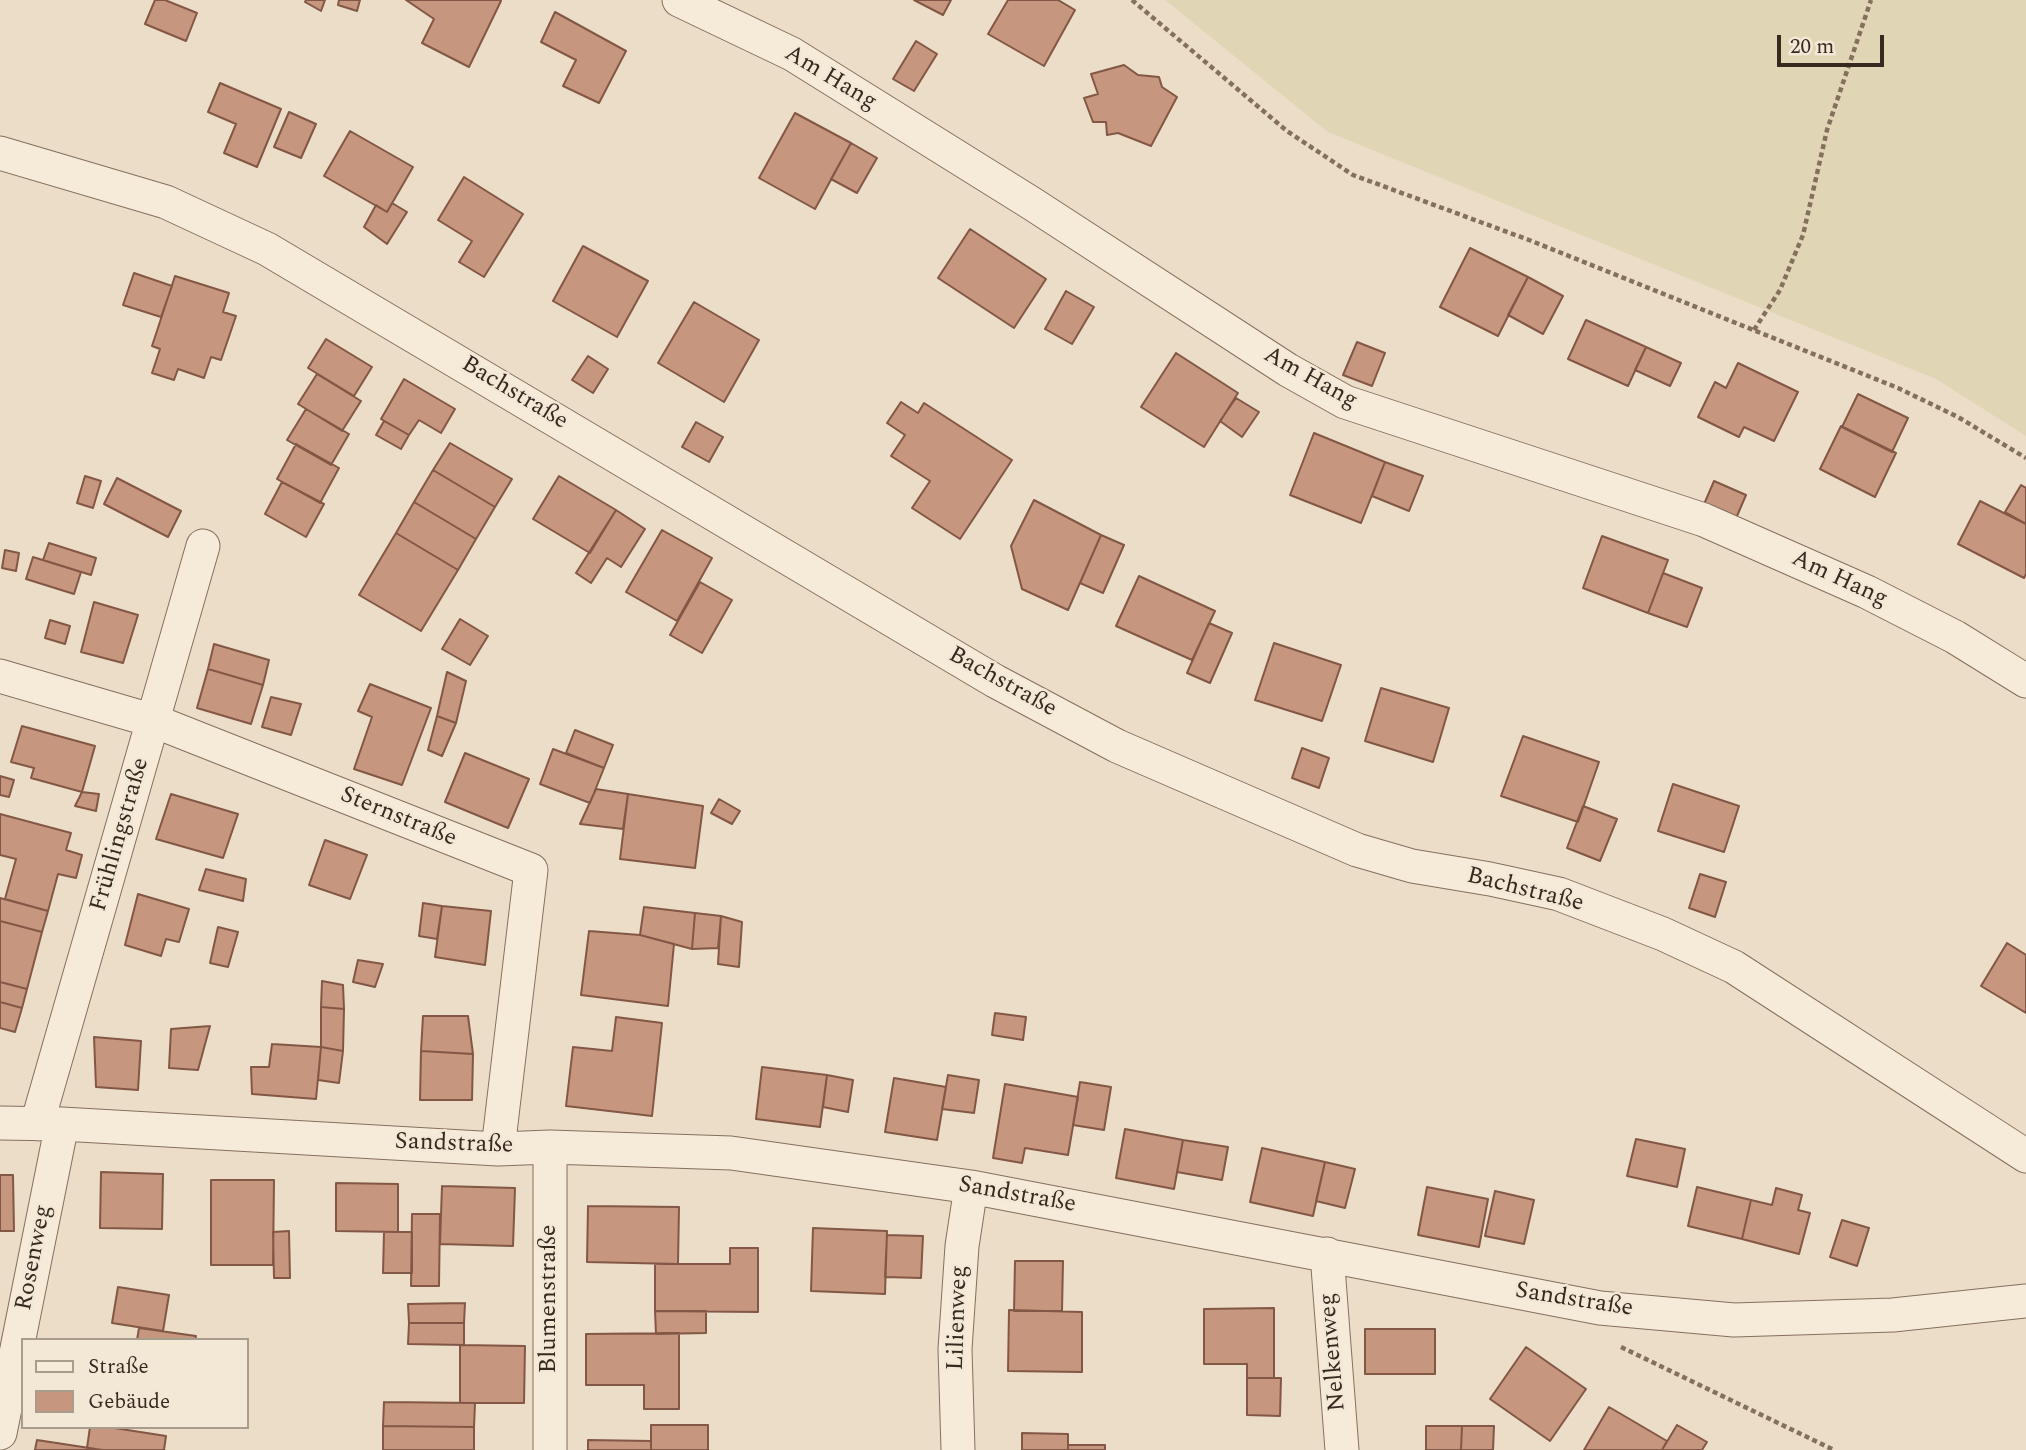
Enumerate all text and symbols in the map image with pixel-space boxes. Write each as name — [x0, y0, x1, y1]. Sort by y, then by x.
scale bar — [1781, 21, 1888, 65]
text: 20 m — [1790, 31, 1834, 63]
street label: Am Hang — [779, 40, 881, 118]
street label: Am Hang — [1258, 341, 1362, 417]
street label: Bachstraße — [455, 351, 573, 437]
street label: Am Hang — [1786, 545, 1892, 615]
street label: Bachstraße — [943, 641, 1061, 725]
street label: Frühlingstraße — [85, 755, 157, 915]
street label: Sternstraße — [336, 782, 460, 854]
street label: Bachstraße — [1464, 863, 1586, 919]
street label: Sandstraße — [394, 1129, 514, 1161]
street label: Sandstraße — [956, 1172, 1078, 1220]
street label: Rosenweg — [11, 1203, 59, 1313]
street label: Blumenstraße — [536, 1225, 564, 1373]
street label: Lilienweg — [943, 1265, 975, 1371]
street label: Sandstraße — [1513, 1277, 1635, 1325]
street label: Nelkenweg — [1314, 1292, 1354, 1412]
legend — [21, 1338, 248, 1429]
text: Straße — [88, 1351, 149, 1383]
text: Gebäude — [88, 1386, 170, 1418]

